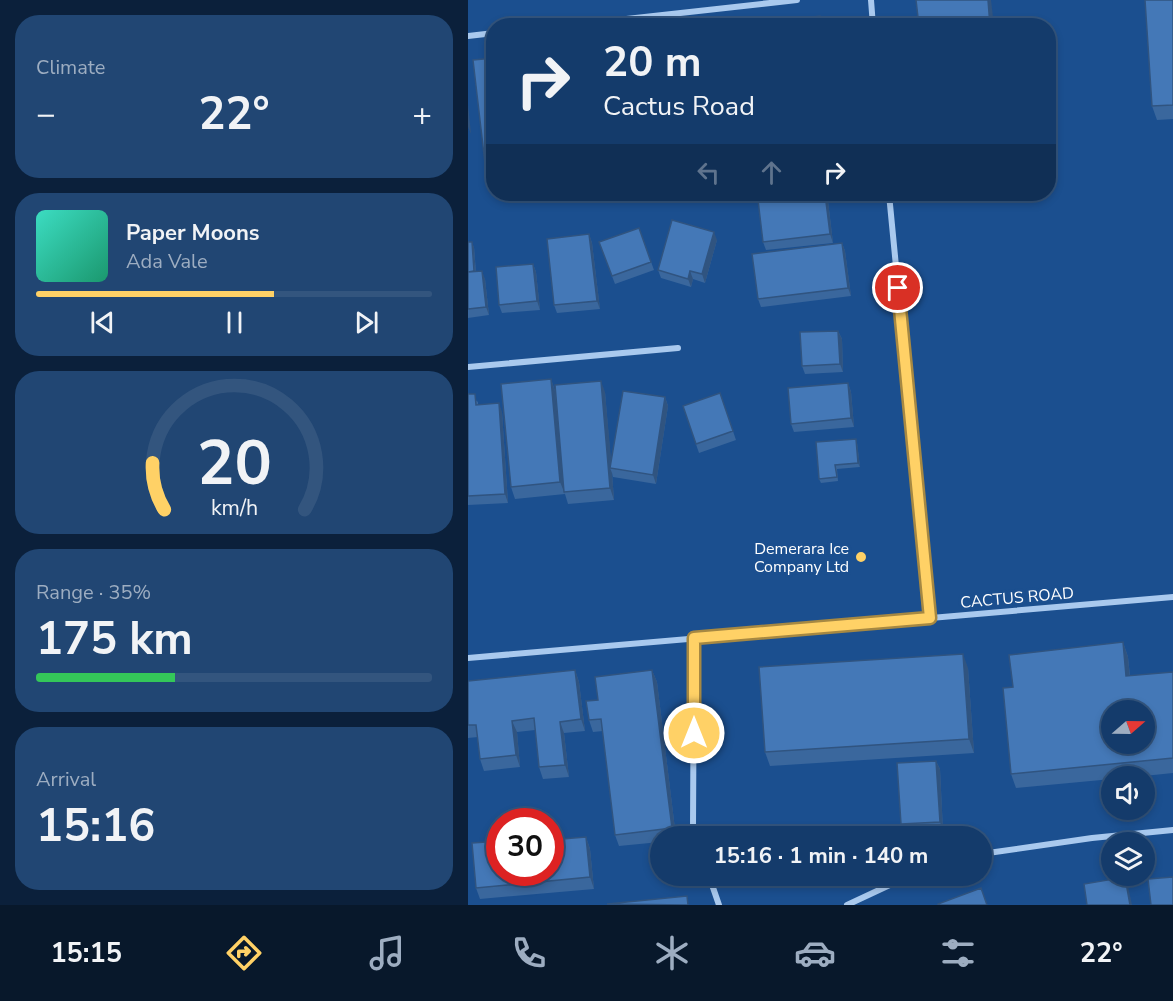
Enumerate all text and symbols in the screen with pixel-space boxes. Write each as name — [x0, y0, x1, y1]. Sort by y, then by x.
text: 20 m — [603, 34, 702, 91]
icon: right — [504, 42, 582, 120]
text: Climate — [36, 54, 105, 81]
text: 22° — [198, 84, 270, 145]
text: Cactus Road — [603, 88, 755, 125]
text: − — [36, 92, 56, 137]
text: + — [412, 92, 432, 137]
icon: left — [692, 156, 725, 189]
icon: ahead — [755, 156, 788, 189]
icon: right — [818, 156, 851, 189]
text: Paper Moons — [126, 218, 260, 248]
text: Ada Vale — [126, 248, 208, 275]
pin — [872, 262, 923, 313]
icon: arrive — [881, 271, 914, 304]
icon: previous — [86, 306, 119, 339]
icon: pause — [218, 306, 251, 339]
icon: next — [350, 306, 383, 339]
text: 20 — [197, 421, 271, 506]
text: km/h — [210, 493, 258, 523]
place label: Demerara Ice Company Ltd — [754, 538, 849, 578]
marker: Demerara Ice Company Ltd — [854, 550, 868, 564]
text: Range · 35% — [36, 579, 151, 606]
street label: CACTUS ROAD — [959, 582, 1075, 614]
text: 175 km — [36, 609, 193, 670]
north arrow — [1101, 700, 1155, 754]
map controls — [1101, 700, 1155, 886]
position arrow — [662, 701, 726, 765]
text: Arrival — [36, 766, 96, 793]
button: sound — [1101, 766, 1155, 820]
text: 15:16 — [36, 796, 155, 857]
speed limit sign: 30 — [486, 808, 564, 886]
button: layers — [1101, 832, 1155, 886]
text: 15:16 · 1 min · 140 m — [714, 841, 928, 871]
icon: directions — [223, 932, 265, 974]
icon: music — [366, 932, 408, 974]
icon: phone — [508, 932, 550, 974]
icon: climate — [651, 932, 693, 974]
icon: car — [794, 932, 836, 974]
icon: filters — [937, 932, 979, 974]
text: 15:15 — [50, 935, 122, 972]
text: 22° — [1080, 935, 1122, 972]

